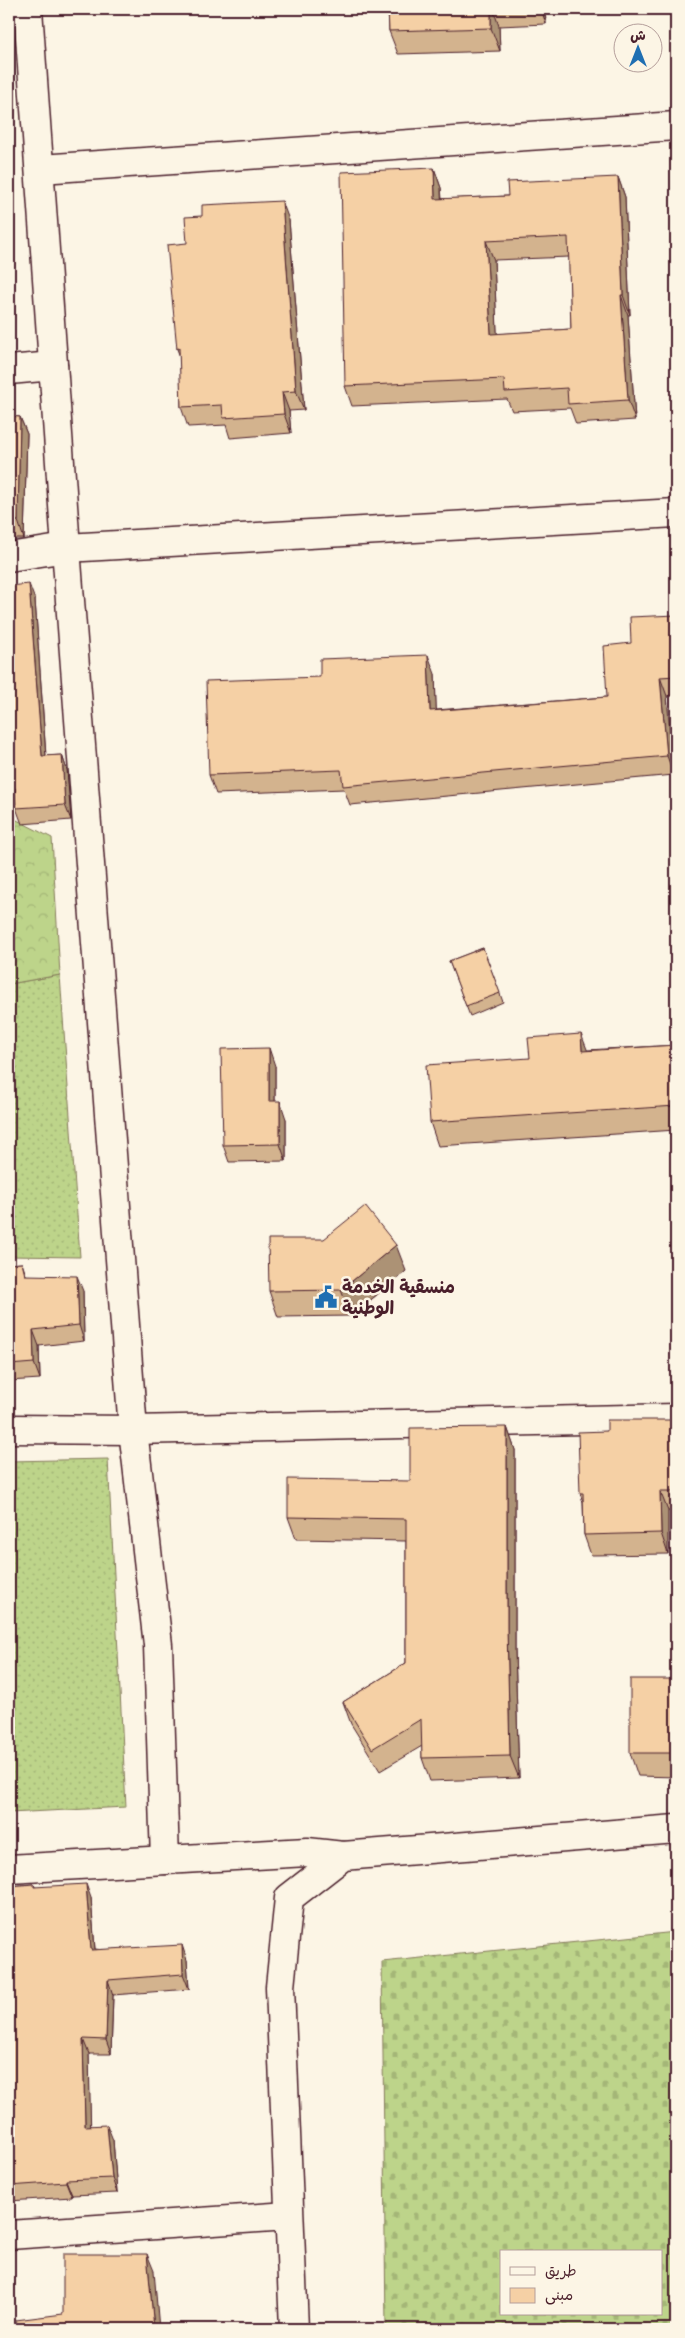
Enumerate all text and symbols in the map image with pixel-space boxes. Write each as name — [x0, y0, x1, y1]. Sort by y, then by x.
north arrow — [612, 22, 662, 72]
text: ش — [630, 27, 646, 44]
place label: منسقية الخدمة الوطنية — [342, 1277, 455, 1319]
public building icon: منسقية الخدمة الوطنية — [313, 1284, 339, 1310]
legend — [500, 2250, 662, 2316]
text: طريق — [545, 2262, 577, 2281]
text: مبنى — [545, 2286, 573, 2305]

